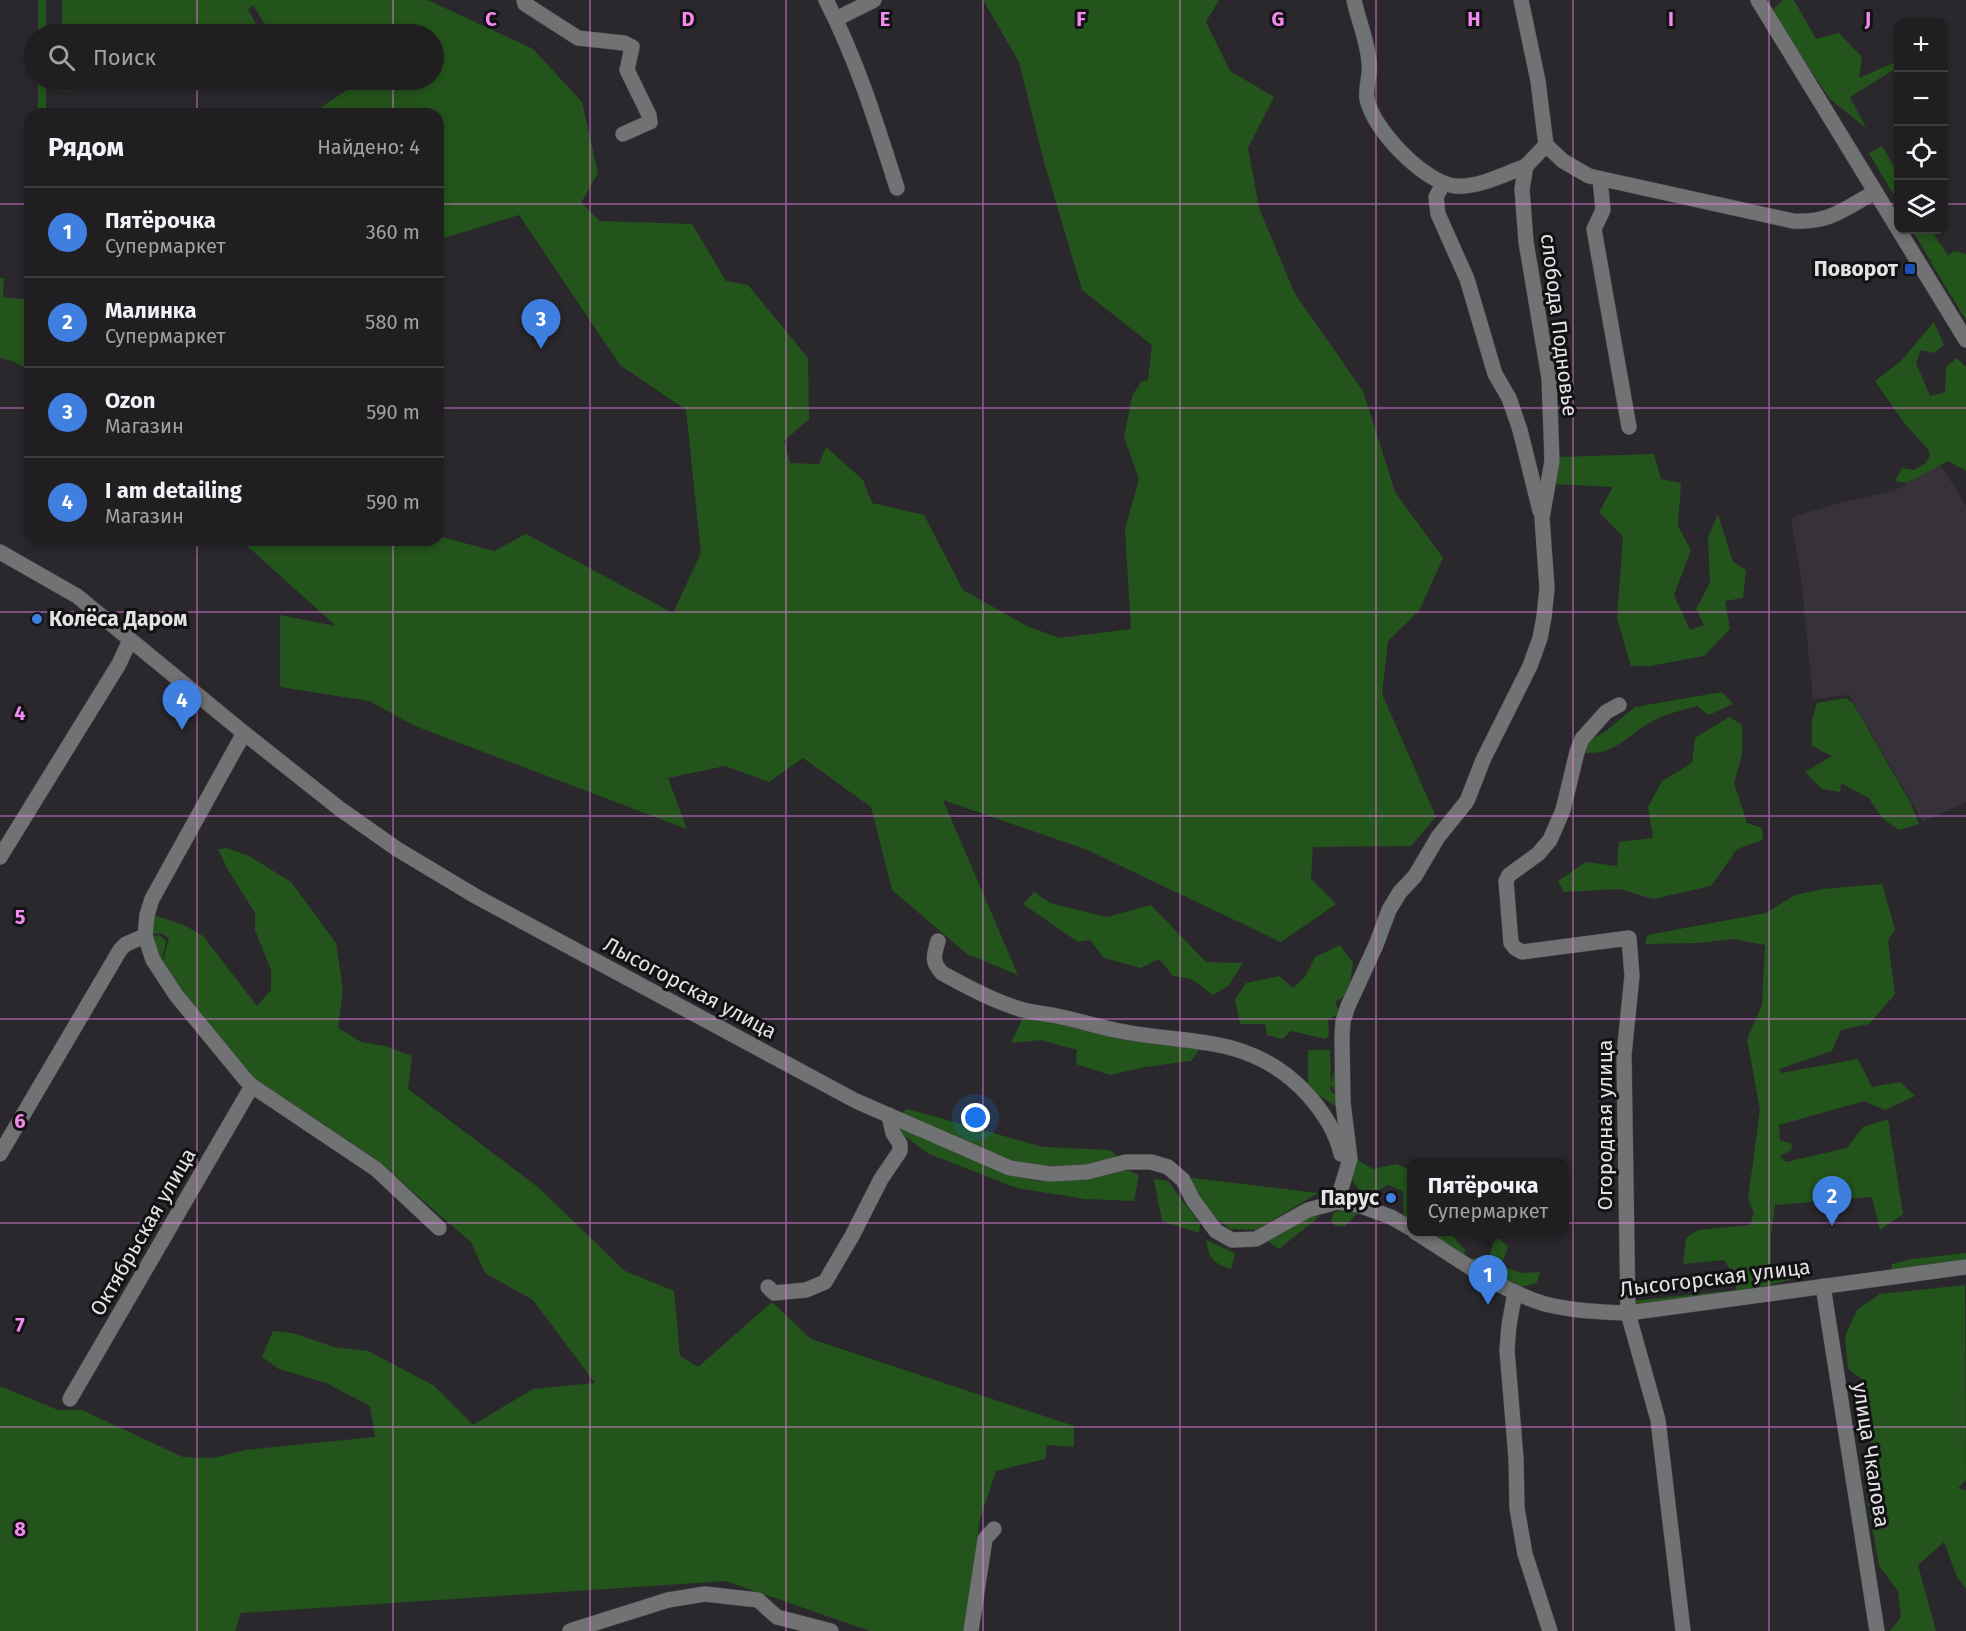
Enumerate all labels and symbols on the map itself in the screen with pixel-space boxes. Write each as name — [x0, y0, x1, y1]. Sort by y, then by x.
text: C — [485, 7, 497, 31]
text: D — [681, 7, 695, 31]
text: E — [880, 7, 890, 31]
text: F — [1076, 7, 1086, 31]
text: G — [1272, 7, 1284, 31]
text: H — [1467, 7, 1481, 31]
text: I — [1668, 7, 1674, 31]
text: J — [1864, 7, 1871, 31]
street label: слобода Подновье — [1535, 232, 1583, 418]
place label: Поворот — [1814, 256, 1899, 282]
marker: Поворот — [1903, 262, 1917, 276]
pin: 3 — [522, 300, 560, 349]
place label: Колёса Даром — [49, 606, 187, 632]
marker: Колёса Даром — [30, 612, 44, 626]
pin: 4 — [162, 680, 201, 730]
text: 4 — [14, 701, 26, 725]
text: 5 — [15, 905, 26, 929]
street label: Лысогорская улица — [599, 931, 781, 1045]
street label: Огородная улица — [1592, 1039, 1618, 1211]
your location — [961, 1103, 990, 1132]
text: 6 — [14, 1109, 26, 1133]
street label: Октябрьская улица — [84, 1144, 202, 1320]
pin: 2 — [1812, 1176, 1852, 1226]
place label: Парус — [1320, 1185, 1379, 1211]
marker: Парус — [1384, 1191, 1398, 1205]
street label: Лысогорская улица — [1618, 1253, 1812, 1303]
pin: 1 — [1468, 1256, 1508, 1305]
text: 7 — [15, 1313, 25, 1337]
street label: улица Чкалова — [1847, 1381, 1895, 1529]
text: 8 — [14, 1517, 26, 1541]

